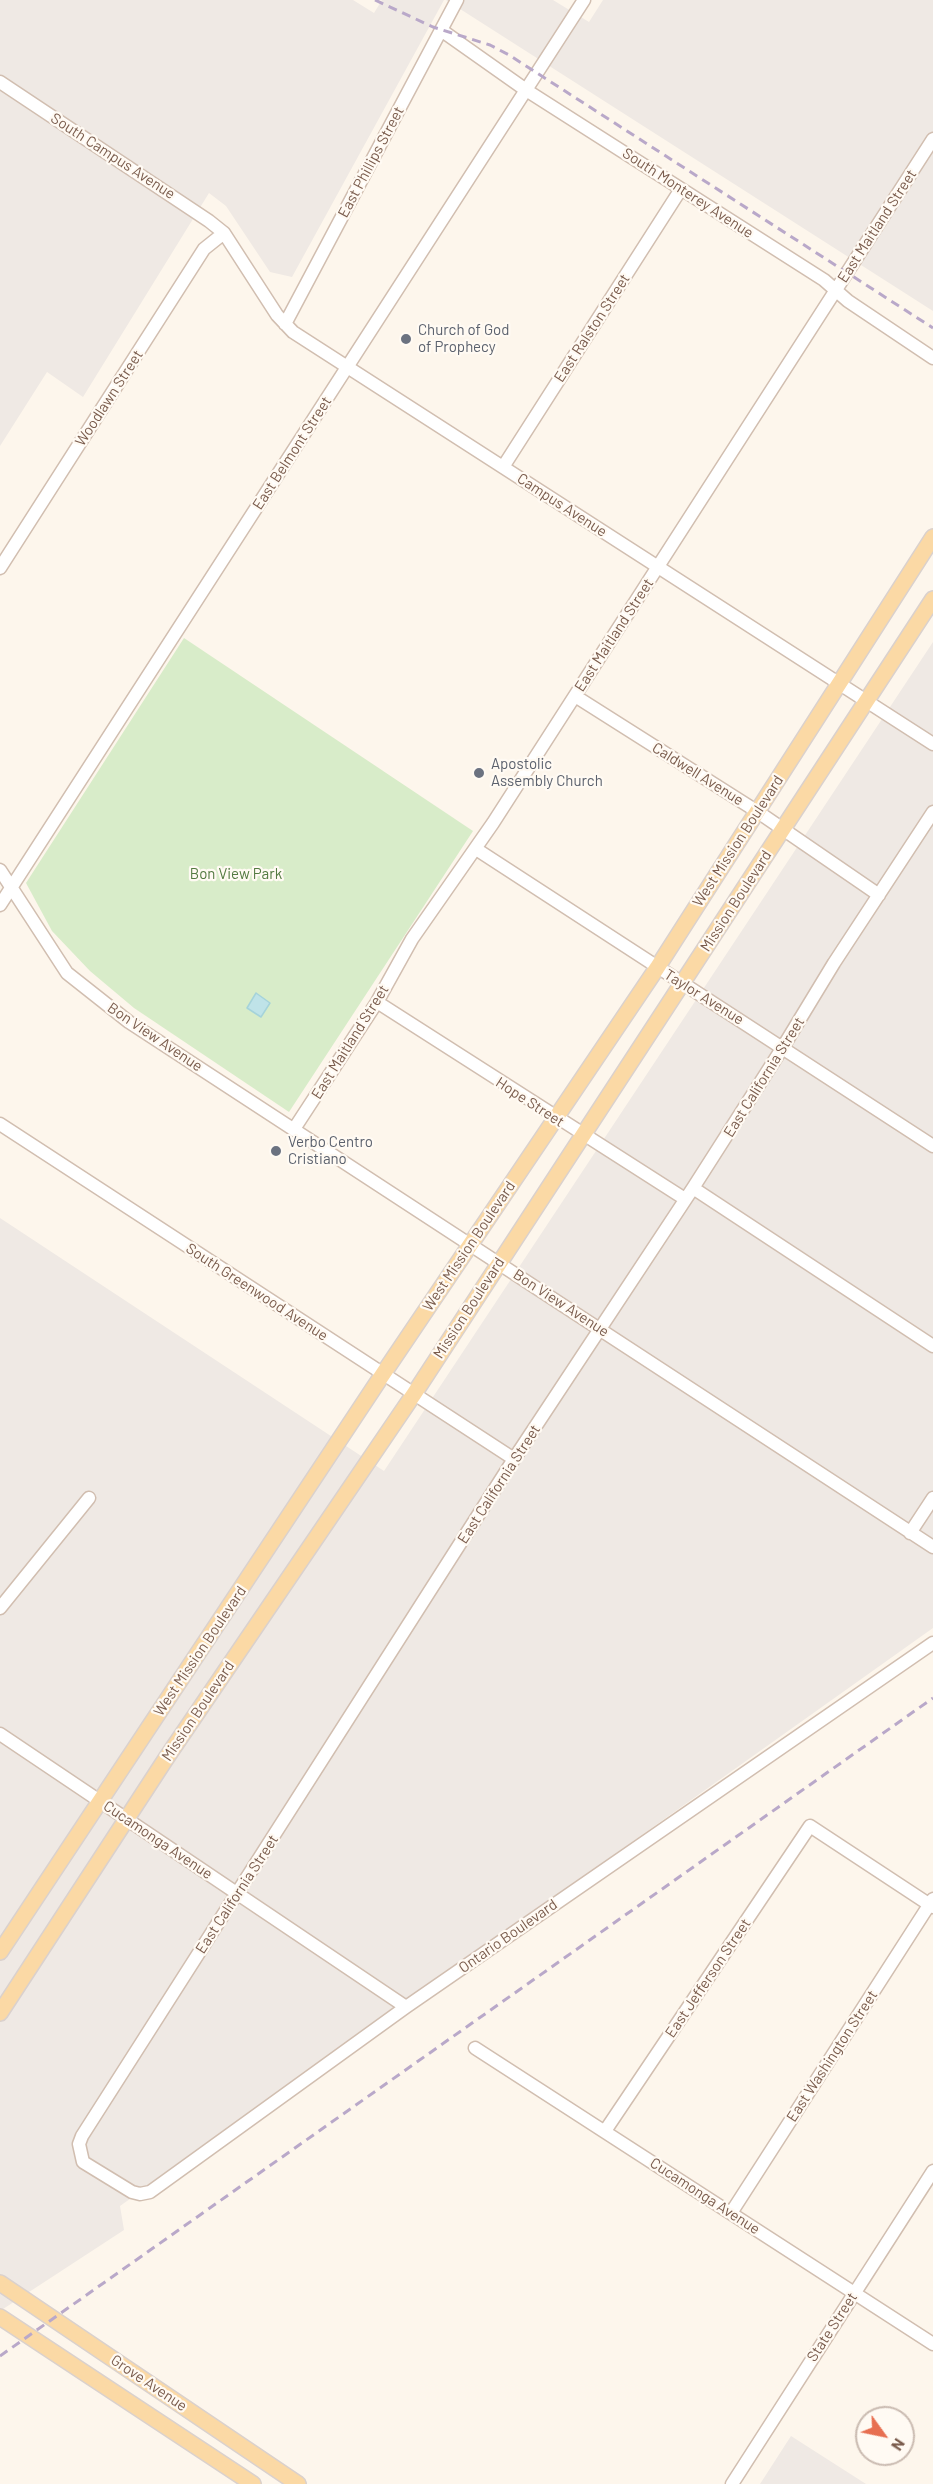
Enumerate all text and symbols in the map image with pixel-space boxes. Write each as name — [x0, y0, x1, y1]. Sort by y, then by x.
street label: East Phillips Street — [334, 103, 408, 221]
street label: South Campus Avenue — [47, 109, 179, 203]
street label: South Monterey Avenue — [619, 144, 757, 242]
street label: East Maitland Street — [834, 166, 920, 286]
street label: East Ralston Street — [550, 271, 634, 385]
place label: Church of God of Prophecy — [418, 321, 509, 356]
marker: Church of God of Prophecy — [399, 332, 413, 346]
street label: Woodlawn Street — [71, 347, 147, 449]
street label: East Belmont Street — [249, 393, 335, 513]
street label: Campus Avenue — [514, 469, 610, 541]
street label: East Maitland Street — [571, 575, 657, 695]
street label: Caldwell Avenue — [649, 739, 747, 809]
place label: Apostolic Assembly Church — [491, 755, 603, 790]
marker: Apostolic Assembly Church — [472, 766, 486, 780]
street label: West Mission Boulevard — [689, 772, 787, 910]
street label: Mission Boulevard — [697, 847, 775, 955]
park label: Bon View Park — [190, 865, 282, 883]
street label: Taylor Avenue — [661, 965, 747, 1029]
street label: East Maitland Street — [308, 982, 392, 1102]
street label: Bon View Avenue — [104, 999, 206, 1075]
street label: East California Street — [720, 1014, 808, 1140]
street label: Hope Street — [492, 1073, 568, 1131]
place label: Verbo Centro Cristiano — [288, 1133, 373, 1168]
marker: Verbo Centro Cristiano — [269, 1144, 283, 1158]
street label: West Mission Boulevard — [419, 1178, 519, 1314]
street label: South Greenwood Avenue — [183, 1239, 331, 1345]
street label: Mission Boulevard — [430, 1254, 508, 1362]
street label: Bon View Avenue — [510, 1265, 612, 1341]
street label: East California Street — [454, 1421, 544, 1547]
street label: West Mission Boulevard — [150, 1583, 250, 1719]
street label: Mission Boulevard — [158, 1658, 238, 1764]
street label: Cucamonga Avenue — [100, 1797, 216, 1883]
street label: East California Street — [192, 1831, 282, 1957]
street label: Ontario Boulevard — [455, 1895, 561, 1977]
street label: East Jefferson Street — [661, 1915, 755, 2041]
street label: East Washington Street — [783, 1987, 881, 2125]
street label: Cucamonga Avenue — [647, 2154, 763, 2238]
street label: State Street — [803, 2289, 861, 2365]
street label: Grove Avenue — [107, 2351, 191, 2415]
north arrow — [855, 2406, 915, 2466]
text: N — [888, 2435, 910, 2455]

